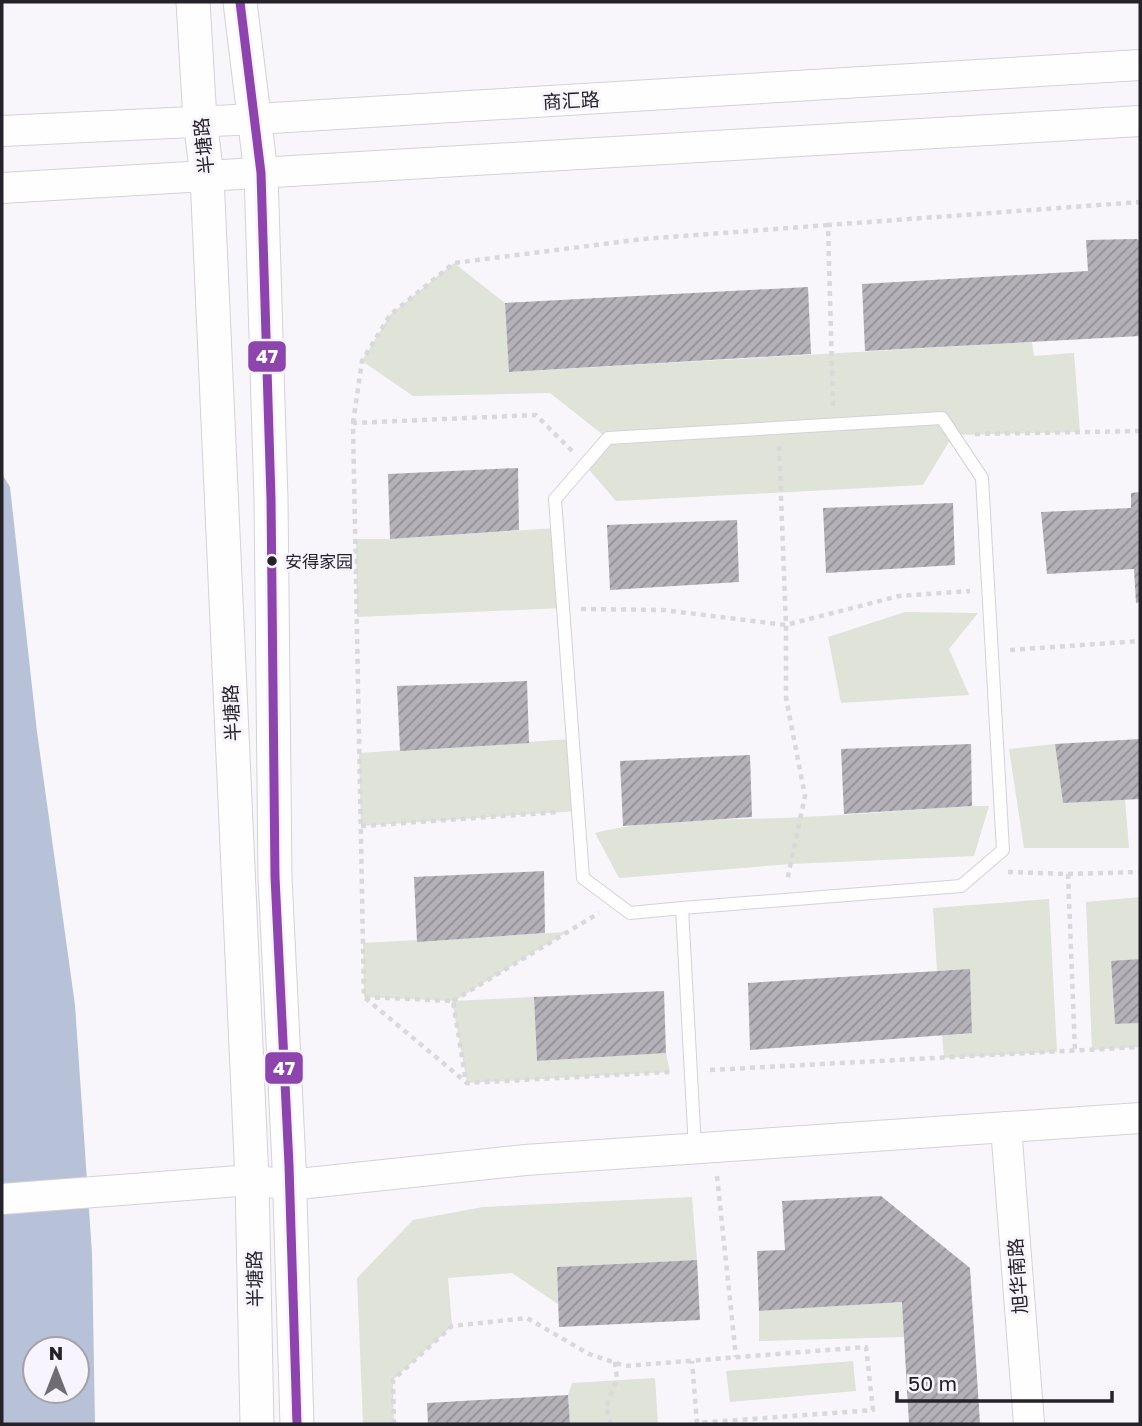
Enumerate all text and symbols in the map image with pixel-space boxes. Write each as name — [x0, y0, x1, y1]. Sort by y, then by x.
street label: 商汇路 — [542, 87, 600, 113]
street label: 半塘路 — [189, 116, 217, 176]
line badge: 47 — [247, 340, 287, 373]
text: 47 — [256, 344, 278, 367]
place label: 安得家园 — [285, 551, 353, 572]
marker: 安得家园 — [265, 554, 279, 568]
street label: 半塘路 — [218, 684, 244, 742]
line badge: 47 — [264, 1051, 304, 1085]
text: 47 — [273, 1056, 295, 1079]
street label: 旭华南路 — [1003, 1237, 1031, 1315]
street label: 半塘路 — [242, 1250, 266, 1308]
north arrow — [21, 1335, 91, 1405]
text: N — [49, 1341, 63, 1364]
scale bar — [897, 1360, 1112, 1404]
text: 50 m — [908, 1370, 957, 1396]

